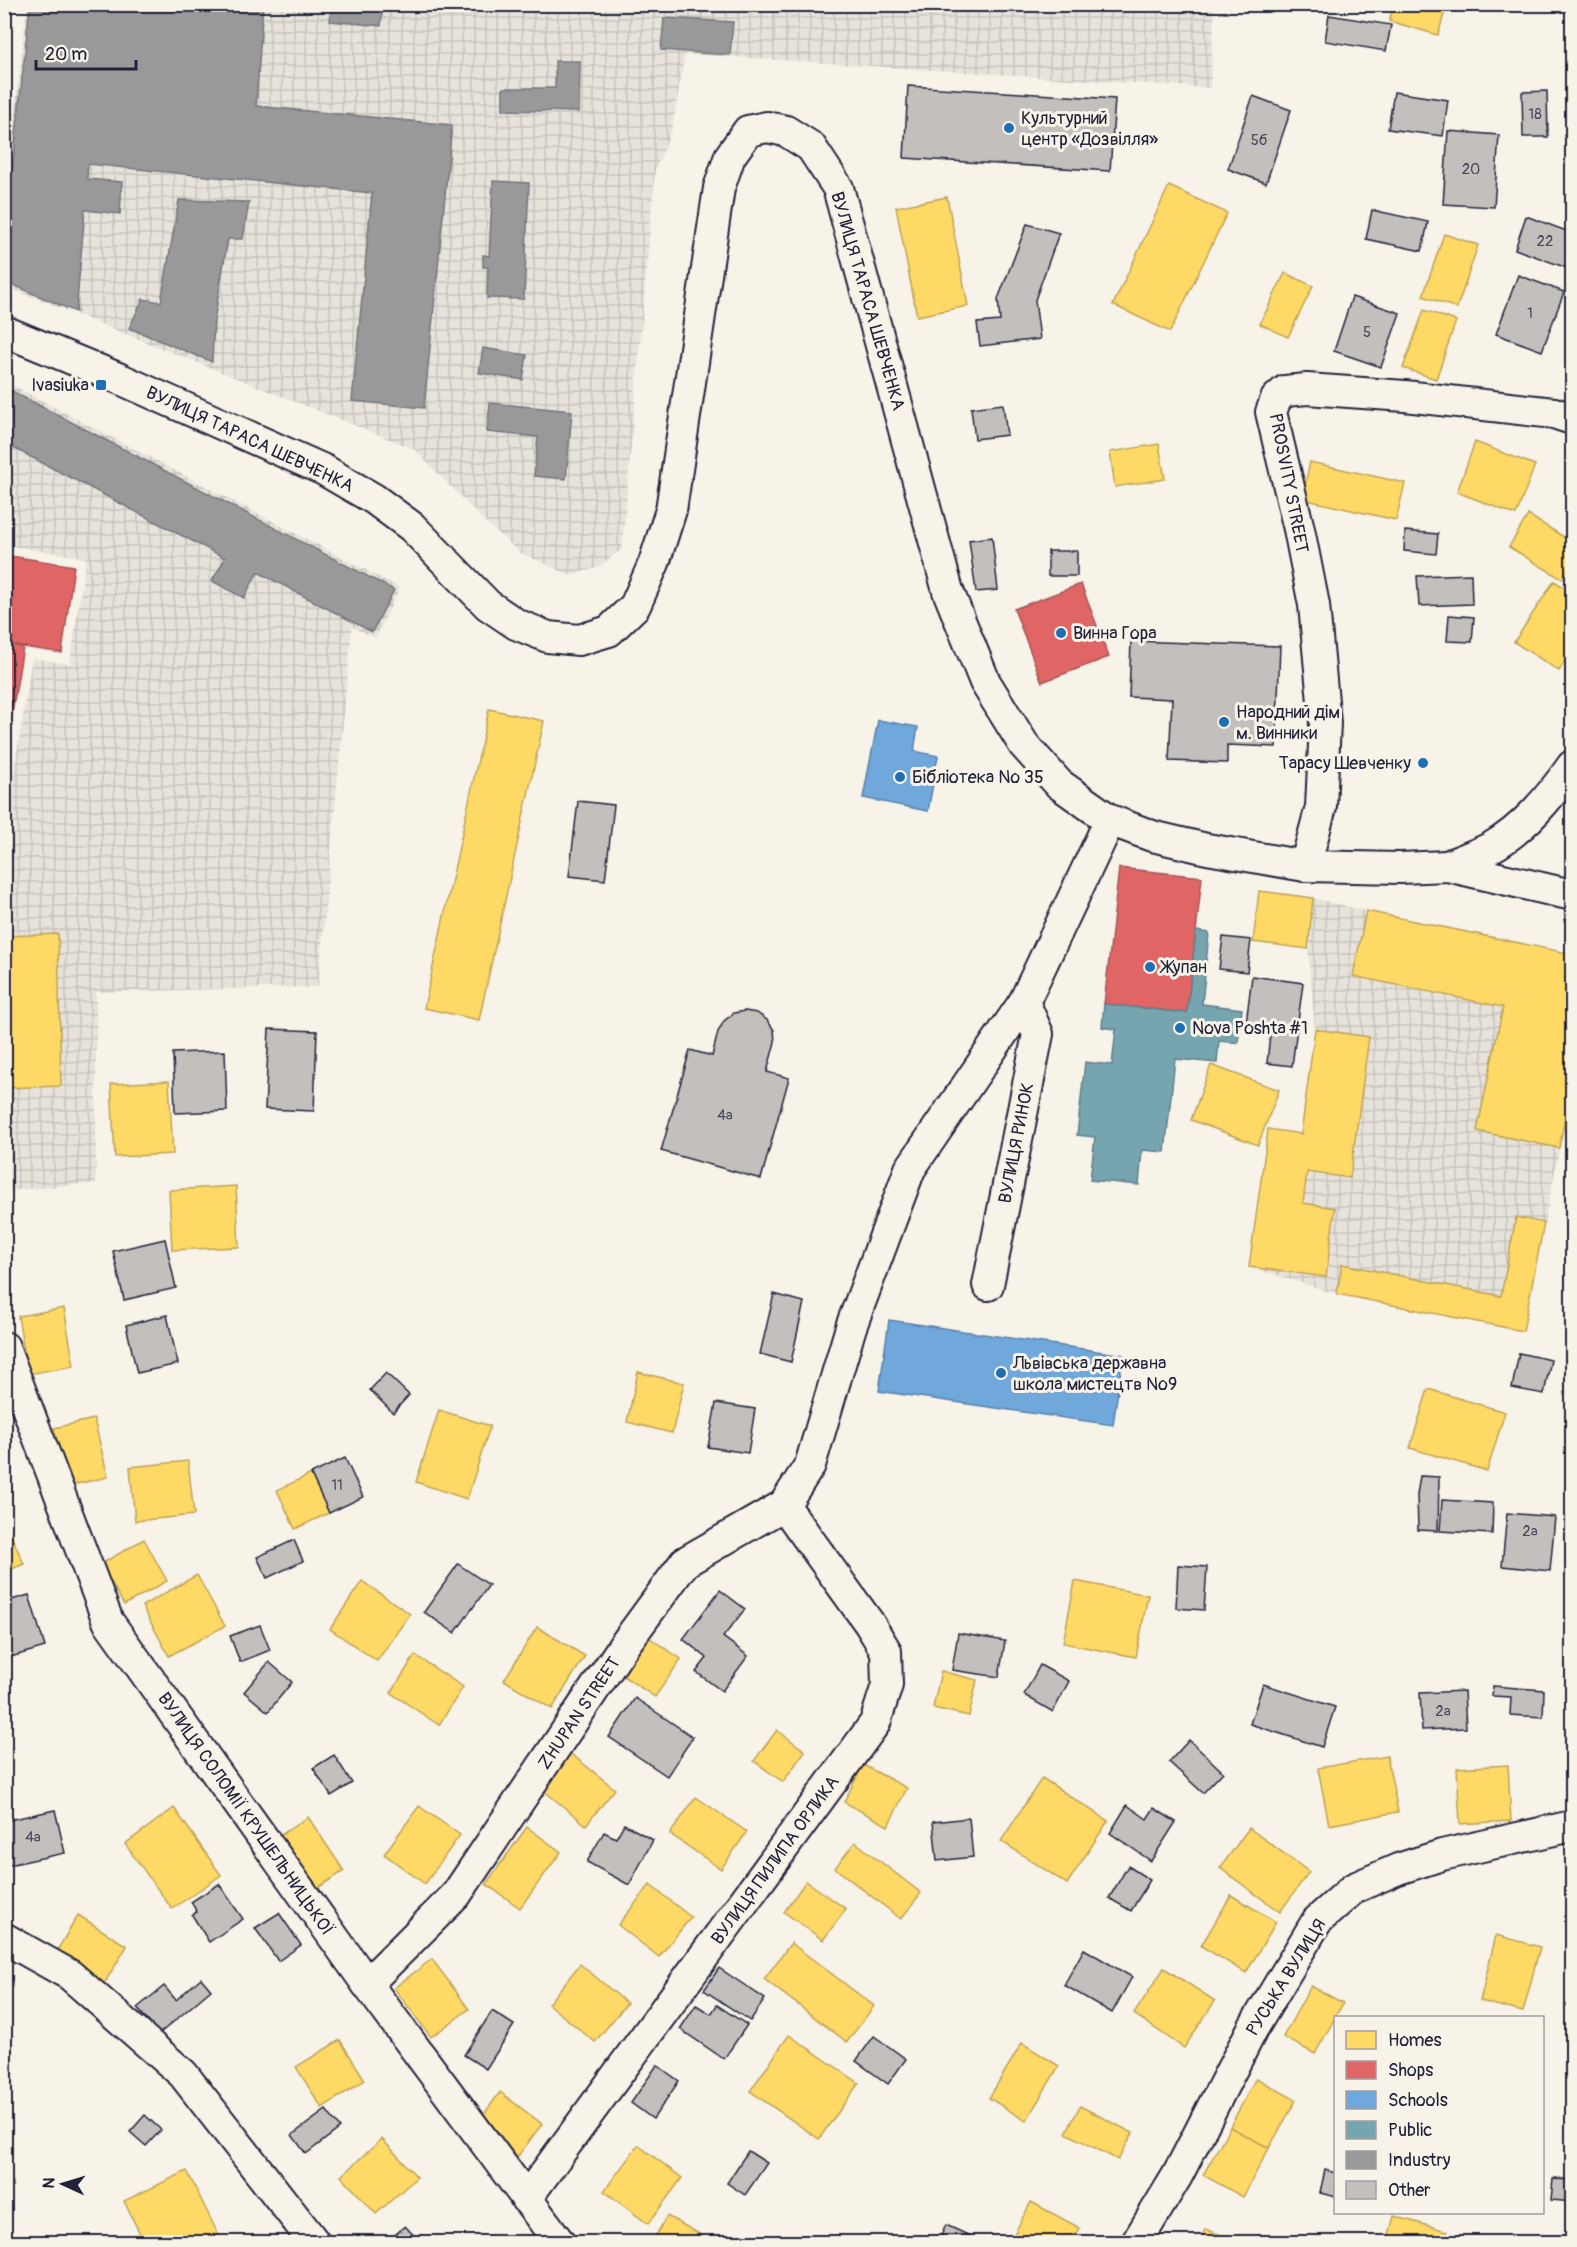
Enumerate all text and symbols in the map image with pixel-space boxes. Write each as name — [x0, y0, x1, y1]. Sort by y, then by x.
scale bar — [36, 33, 136, 71]
text: 20 m — [45, 43, 87, 66]
house number: 18 — [1528, 105, 1542, 124]
place label: Культурний центр «Дозвілля» — [1021, 107, 1158, 151]
marker: Культурний центр «Дозвілля» — [1002, 121, 1016, 135]
house number: 5б — [1251, 131, 1268, 150]
house number: 20 — [1462, 160, 1480, 179]
street label: ВУЛИЦЯ ТАРАСА ШЕВЧЕНКА — [825, 189, 910, 413]
house number: 22 — [1537, 232, 1553, 251]
house number: 1 — [1527, 304, 1533, 323]
house number: 5 — [1363, 323, 1371, 342]
place label: Ivasiuka — [31, 374, 89, 397]
marker: Ivasiuka — [94, 378, 108, 392]
street label: ВУЛИЦЯ ТАРАСА ШЕВЧЕНКА — [142, 381, 358, 498]
street label: PROSVITY STREET — [1264, 411, 1313, 555]
place label: Винна Гора — [1073, 622, 1157, 645]
marker: Винна Гора — [1054, 626, 1068, 640]
place label: Народний дім м. Винники — [1236, 701, 1340, 745]
marker: Народний дім м. Винники — [1217, 715, 1231, 729]
place label: Тарасу Шевченку — [1279, 752, 1411, 775]
marker: Тарасу Шевченку — [1416, 756, 1430, 770]
place label: Бібліотека № 35 — [912, 766, 1044, 789]
marker: Бібліотека № 35 — [893, 770, 907, 784]
place label: Жупан — [1159, 956, 1207, 979]
marker: Жупан — [1143, 960, 1157, 974]
place label: Nova Poshta #1 — [1192, 1017, 1308, 1040]
marker: Nova Poshta #1 — [1173, 1021, 1187, 1035]
street label: ВУЛИЦЯ РИНОК — [994, 1081, 1039, 1205]
house number: 4а — [717, 1106, 733, 1125]
place label: Львівська державна школа мистецтв №9 — [1012, 1352, 1177, 1396]
marker: Львівська державна школа мистецтв №9 — [994, 1366, 1008, 1380]
house number: 11 — [331, 1476, 343, 1495]
house number: 2а — [1522, 1522, 1538, 1541]
street label: ZHUPAN STREET — [533, 1653, 626, 1774]
street label: ВУЛИЦЯ СОЛОМІЇ КРУШЕЛЬНИЦЬКОЇ — [152, 1688, 339, 1941]
house number: 2а — [1435, 1702, 1451, 1721]
street label: ВУЛИЦЯ ПИЛИПА ОРЛИКА — [706, 1771, 845, 1949]
house number: 4а — [25, 1828, 41, 1847]
street label: РУСЬКА ВУЛИЦЯ — [1241, 1915, 1332, 2040]
legend — [1334, 2016, 1544, 2214]
text: Homes — [1388, 2029, 1441, 2052]
text: Shops — [1388, 2059, 1433, 2082]
text: Schools — [1388, 2089, 1448, 2112]
text: Public — [1388, 2119, 1432, 2142]
text: Industry — [1388, 2149, 1451, 2172]
north arrow — [33, 2154, 93, 2214]
text: N — [39, 2177, 59, 2189]
text: Other — [1388, 2179, 1431, 2202]

